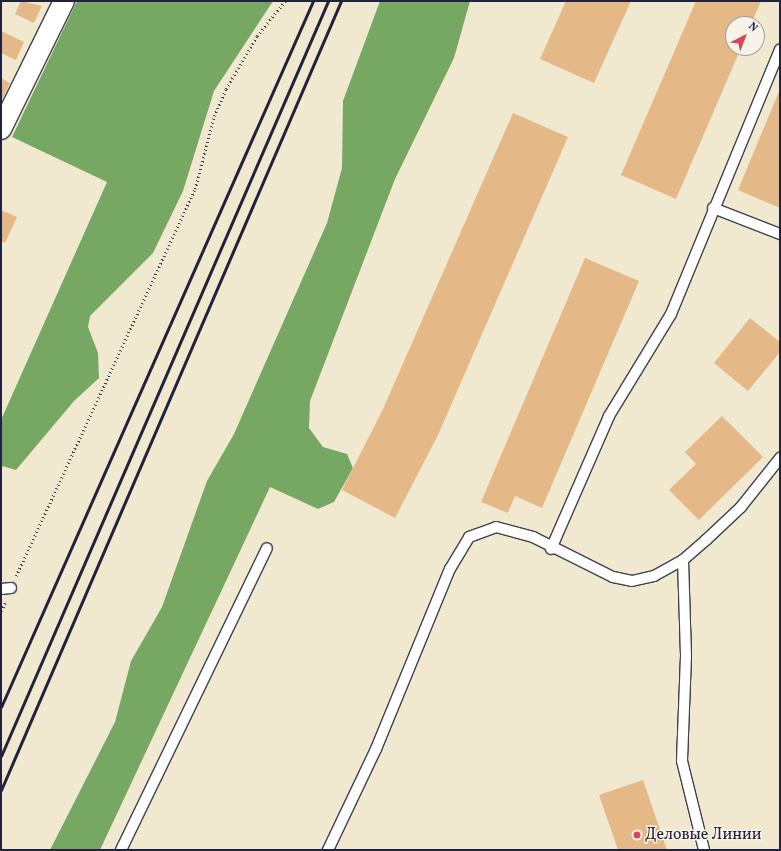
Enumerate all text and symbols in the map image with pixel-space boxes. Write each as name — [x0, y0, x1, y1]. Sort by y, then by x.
north arrow — [725, 16, 765, 56]
text: N — [745, 19, 761, 36]
place label: Деловые Линии — [645, 825, 761, 845]
marker: Деловые Линии — [632, 830, 642, 840]

